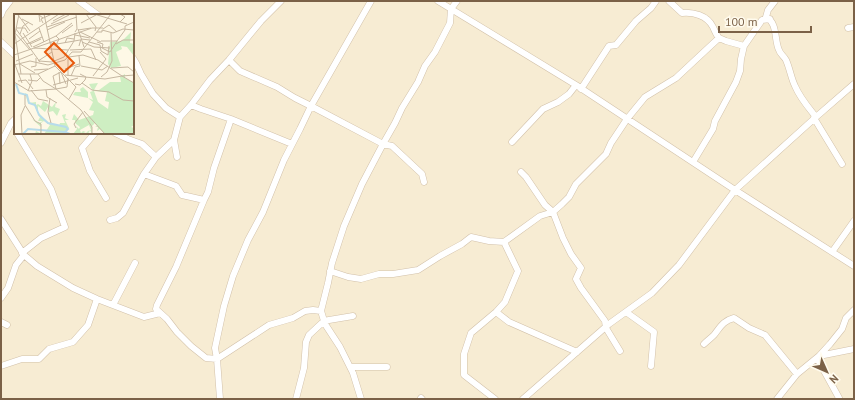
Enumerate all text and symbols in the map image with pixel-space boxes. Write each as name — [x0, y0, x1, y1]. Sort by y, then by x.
scale bar — [719, 8, 811, 34]
inset map — [14, 14, 134, 134]
text: 100 m — [725, 14, 758, 29]
north arrow — [807, 352, 847, 392]
text: N — [827, 372, 842, 387]

